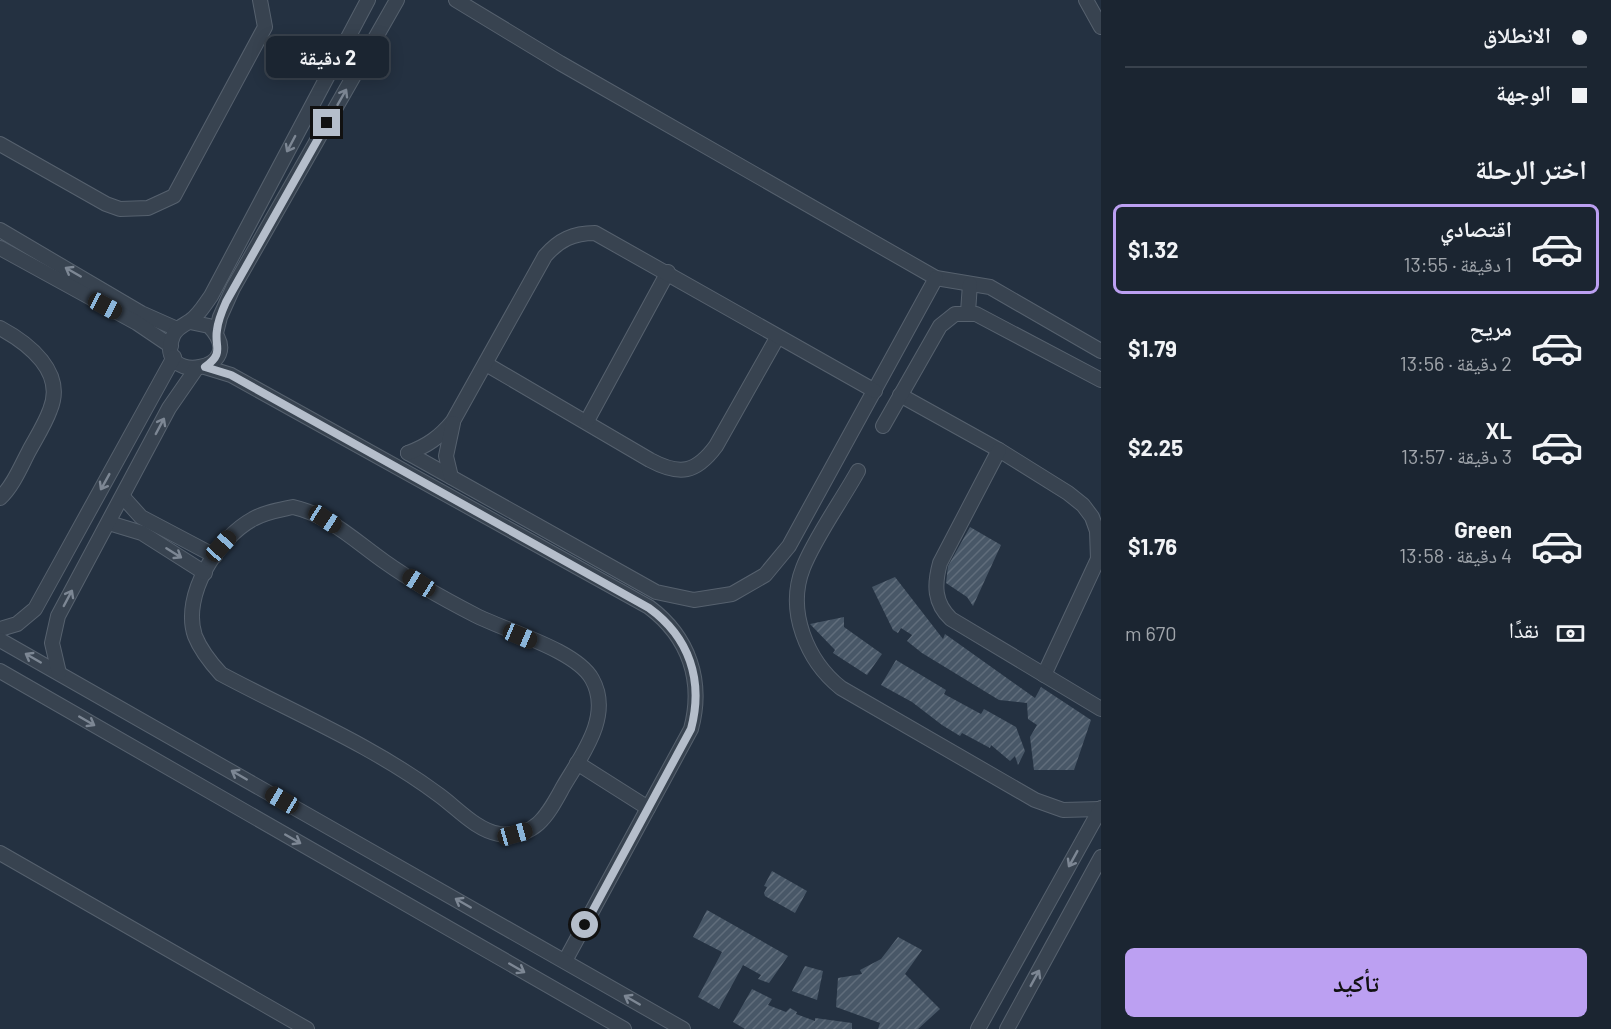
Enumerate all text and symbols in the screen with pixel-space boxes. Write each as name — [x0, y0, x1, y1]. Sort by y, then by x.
text: الانطلاق — [1483, 21, 1551, 47]
callout: 2 دقيقة — [266, 36, 388, 78]
text: 2 دقيقة — [299, 45, 356, 69]
text: الوجهة — [1496, 79, 1551, 105]
one-way arrow — [337, 88, 348, 106]
route end — [313, 109, 340, 136]
one-way arrow — [285, 135, 297, 152]
text: اختر الرحلة — [1475, 152, 1587, 184]
text: اقتصادي — [1440, 215, 1512, 241]
icon: car — [1530, 222, 1584, 276]
text: $1.32 — [1128, 236, 1179, 262]
text: 1 دقيقة · 13:55 — [1403, 252, 1512, 276]
one-way arrow — [65, 265, 82, 277]
car — [85, 290, 125, 322]
text: مريح — [1469, 314, 1512, 340]
icon: car — [1530, 321, 1584, 375]
text: $1.79 — [1128, 335, 1177, 361]
text: 2 دقيقة · 13:56 — [1400, 351, 1512, 375]
one-way arrow — [154, 417, 166, 435]
text: XL — [1486, 417, 1512, 443]
icon: car — [1530, 420, 1584, 474]
text: $2.25 — [1128, 434, 1183, 460]
text: 3 دقيقة · 13:57 — [1401, 444, 1512, 468]
one-way arrow — [99, 473, 111, 490]
car — [305, 502, 345, 536]
text: Green — [1454, 516, 1512, 542]
icon: car — [1530, 519, 1584, 573]
car — [202, 527, 240, 565]
text: $1.76 — [1128, 533, 1177, 559]
text: 4 دقيقة · 13:58 — [1399, 543, 1512, 567]
one-way arrow — [165, 548, 182, 560]
car — [399, 566, 439, 600]
one-way arrow — [63, 589, 74, 607]
text: نقدًا — [1509, 616, 1539, 642]
icon: cash — [1554, 617, 1587, 650]
car — [500, 621, 540, 651]
text: 670 m — [1125, 621, 1177, 645]
one-way arrow — [25, 652, 42, 664]
one-way arrow — [78, 716, 95, 728]
one-way arrow — [231, 769, 248, 781]
car — [262, 783, 302, 817]
car — [495, 820, 535, 848]
one-way arrow — [284, 833, 301, 845]
one-way arrow — [1067, 850, 1079, 867]
one-way arrow — [455, 897, 472, 909]
route start — [571, 911, 598, 938]
button: تأكيد — [1125, 948, 1587, 1017]
one-way arrow — [508, 962, 525, 974]
one-way arrow — [1030, 969, 1041, 987]
one-way arrow — [624, 993, 641, 1005]

